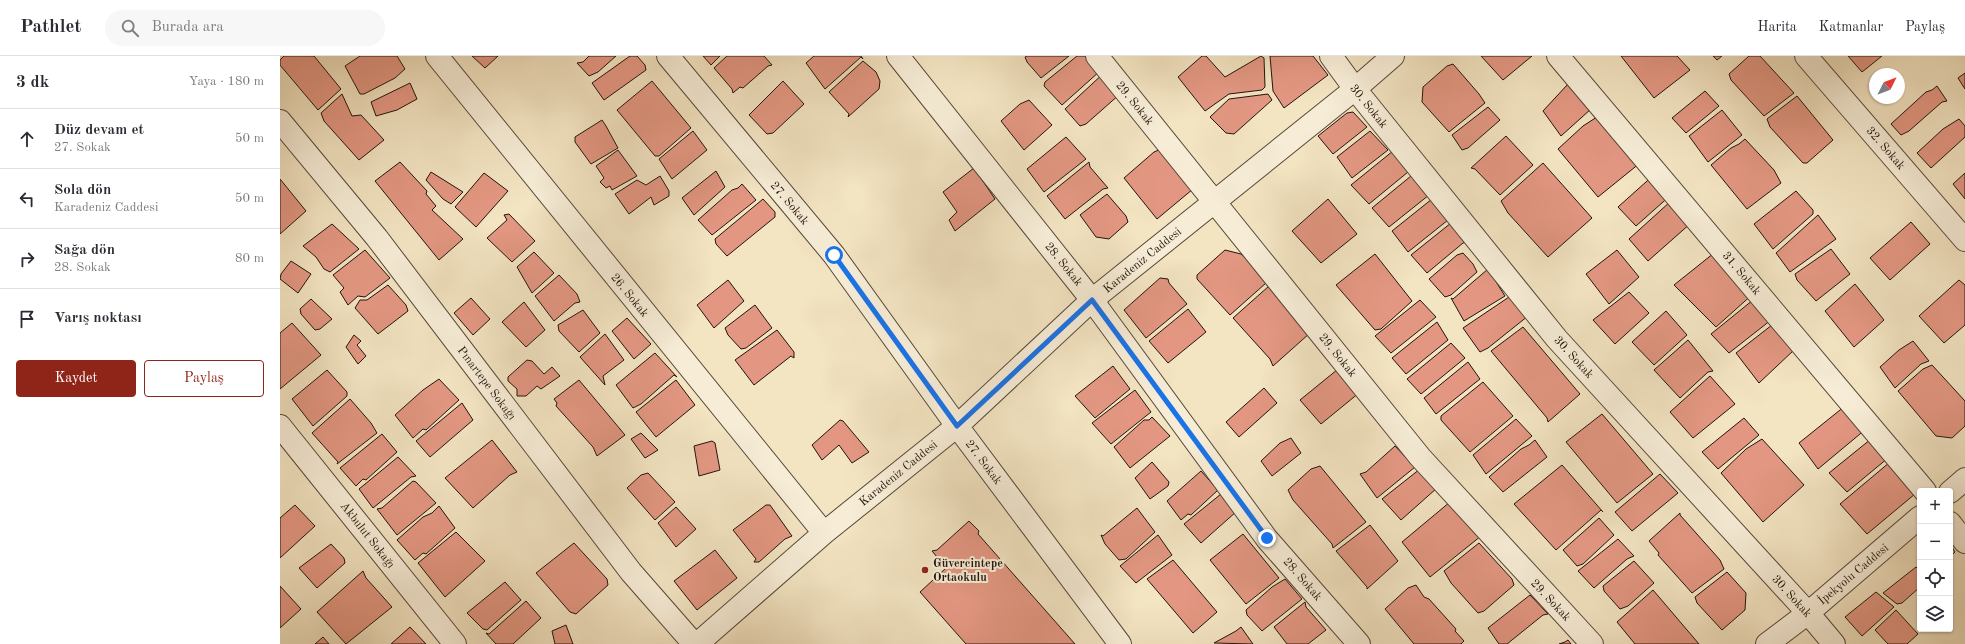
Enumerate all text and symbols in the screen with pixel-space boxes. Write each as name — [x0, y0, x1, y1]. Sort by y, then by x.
search box — [105, 10, 385, 46]
icon: search — [119, 17, 141, 39]
text: Pathlet — [20, 18, 81, 37]
text: Burada ara — [151, 20, 224, 35]
text: Harita — [1757, 20, 1797, 34]
text: Katmanlar — [1819, 20, 1883, 34]
text: Paylaş — [1905, 20, 1945, 34]
north arrow — [1869, 68, 1905, 104]
text: 3 dk — [16, 74, 49, 91]
text: Yaya · 180 m — [189, 75, 264, 88]
street label: 29. Sokak — [1113, 79, 1155, 128]
street label: 30. Sokak — [1347, 82, 1389, 131]
text: Düz devam et — [54, 123, 144, 138]
street label: 32. Sokak — [1864, 125, 1907, 172]
icon: ahead — [16, 128, 38, 150]
text: 50 m — [235, 132, 264, 145]
text: 27. Sokak — [54, 141, 111, 154]
street label: 27. Sokak — [768, 180, 811, 228]
text: Sola dön — [54, 183, 111, 198]
icon: left — [16, 188, 38, 210]
text: 50 m — [235, 192, 264, 205]
text: Karadeniz Caddesi — [54, 201, 159, 214]
street label: Karadeniz Caddesi — [1101, 226, 1184, 296]
street label: 28. Sokak — [1042, 240, 1084, 289]
text: Sağa dön — [54, 243, 115, 258]
route start — [825, 246, 843, 264]
icon: right — [16, 248, 38, 270]
street label: 31. Sokak — [1720, 250, 1763, 298]
text: 80 m — [235, 252, 264, 265]
text: 28. Sokak — [54, 261, 111, 274]
street label: 26. Sokak — [608, 271, 650, 320]
icon: arrive — [16, 308, 38, 330]
text: Varış noktası — [54, 311, 142, 326]
street label: 29. Sokak — [1316, 331, 1358, 380]
street label: 30. Sokak — [1551, 334, 1595, 381]
street label: Pınartepe Sokağı — [455, 345, 518, 423]
button: Kaydet — [16, 360, 136, 397]
button: Paylaş — [144, 360, 264, 397]
street label: 27. Sokak — [963, 438, 1004, 487]
street label: Karadeniz Caddesi — [857, 439, 940, 509]
map controls — [1917, 488, 1953, 632]
button: + — [1917, 488, 1953, 524]
street label: Akbulut Sokağı — [338, 500, 397, 571]
button: − — [1917, 524, 1953, 560]
route end — [1258, 529, 1276, 547]
street label: İpekyolu Caddesi — [1814, 539, 1891, 608]
street label: 28. Sokak — [1281, 556, 1324, 603]
place label: Güvercintepe Ortaokulu — [933, 558, 1003, 584]
button: locate — [1917, 560, 1953, 596]
marker: Güvercintepe Ortaokulu — [920, 565, 930, 575]
street label: 30. Sokak — [1769, 573, 1813, 620]
street label: 29. Sokak — [1528, 577, 1573, 624]
button: layers — [1917, 596, 1953, 632]

